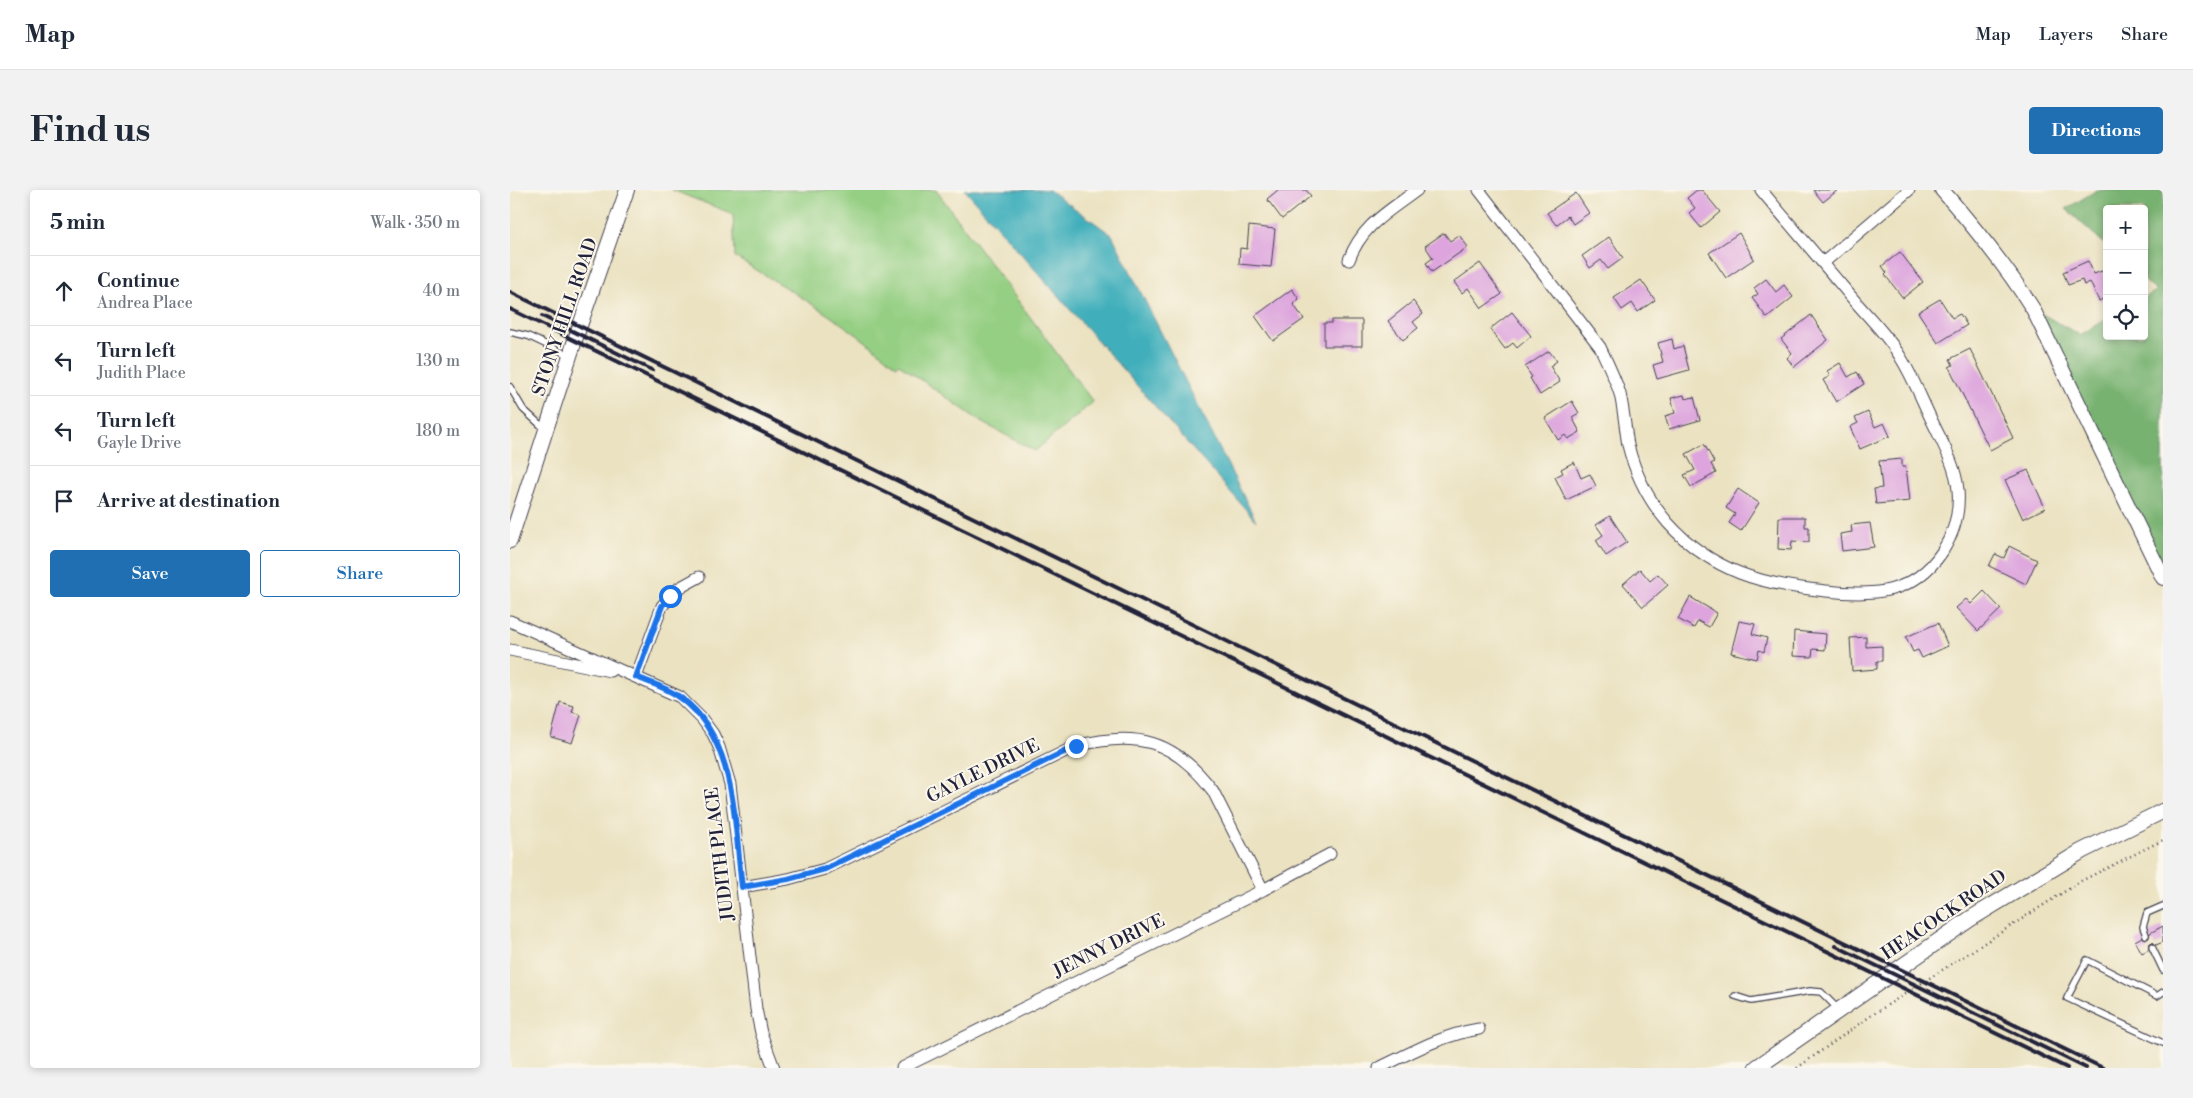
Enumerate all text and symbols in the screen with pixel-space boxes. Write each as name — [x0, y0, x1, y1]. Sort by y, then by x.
text: Map — [25, 20, 75, 50]
text: Map — [1976, 23, 2011, 46]
text: Layers — [2039, 23, 2093, 46]
text: Share — [2121, 23, 2168, 46]
button: Directions — [2029, 107, 2163, 154]
text: Find us — [30, 109, 150, 152]
map controls — [2103, 205, 2148, 340]
button: + — [2103, 205, 2148, 250]
text: 5 min — [50, 210, 105, 236]
text: Walk · 350 m — [371, 213, 460, 233]
street label: STONY HILL ROAD — [527, 235, 603, 399]
button: − — [2103, 250, 2148, 295]
text: Continue — [97, 269, 180, 293]
icon: ahead — [50, 277, 78, 305]
text: 40 m — [423, 281, 460, 301]
text: Andrea Place — [97, 293, 193, 313]
button: locate — [2103, 295, 2148, 340]
text: Turn left — [97, 339, 176, 363]
icon: left — [50, 347, 78, 375]
text: 130 m — [416, 351, 460, 371]
text: Judith Place — [97, 363, 186, 383]
text: Turn left — [97, 409, 176, 433]
icon: left — [50, 417, 78, 445]
text: 180 m — [416, 421, 460, 441]
text: Gayle Drive — [97, 433, 181, 453]
icon: arrive — [50, 487, 78, 515]
text: Arrive at destination — [97, 489, 280, 513]
button: Save — [50, 550, 250, 597]
button: Share — [260, 550, 460, 597]
route start — [659, 585, 682, 608]
street label: GAYLE DRIVE — [923, 734, 1043, 808]
route end — [1065, 735, 1088, 758]
street label: JUDITH PLACE — [700, 786, 740, 923]
street label: HEACOCK ROAD — [1877, 865, 2011, 965]
street label: JENNY DRIVE — [1048, 909, 1169, 983]

